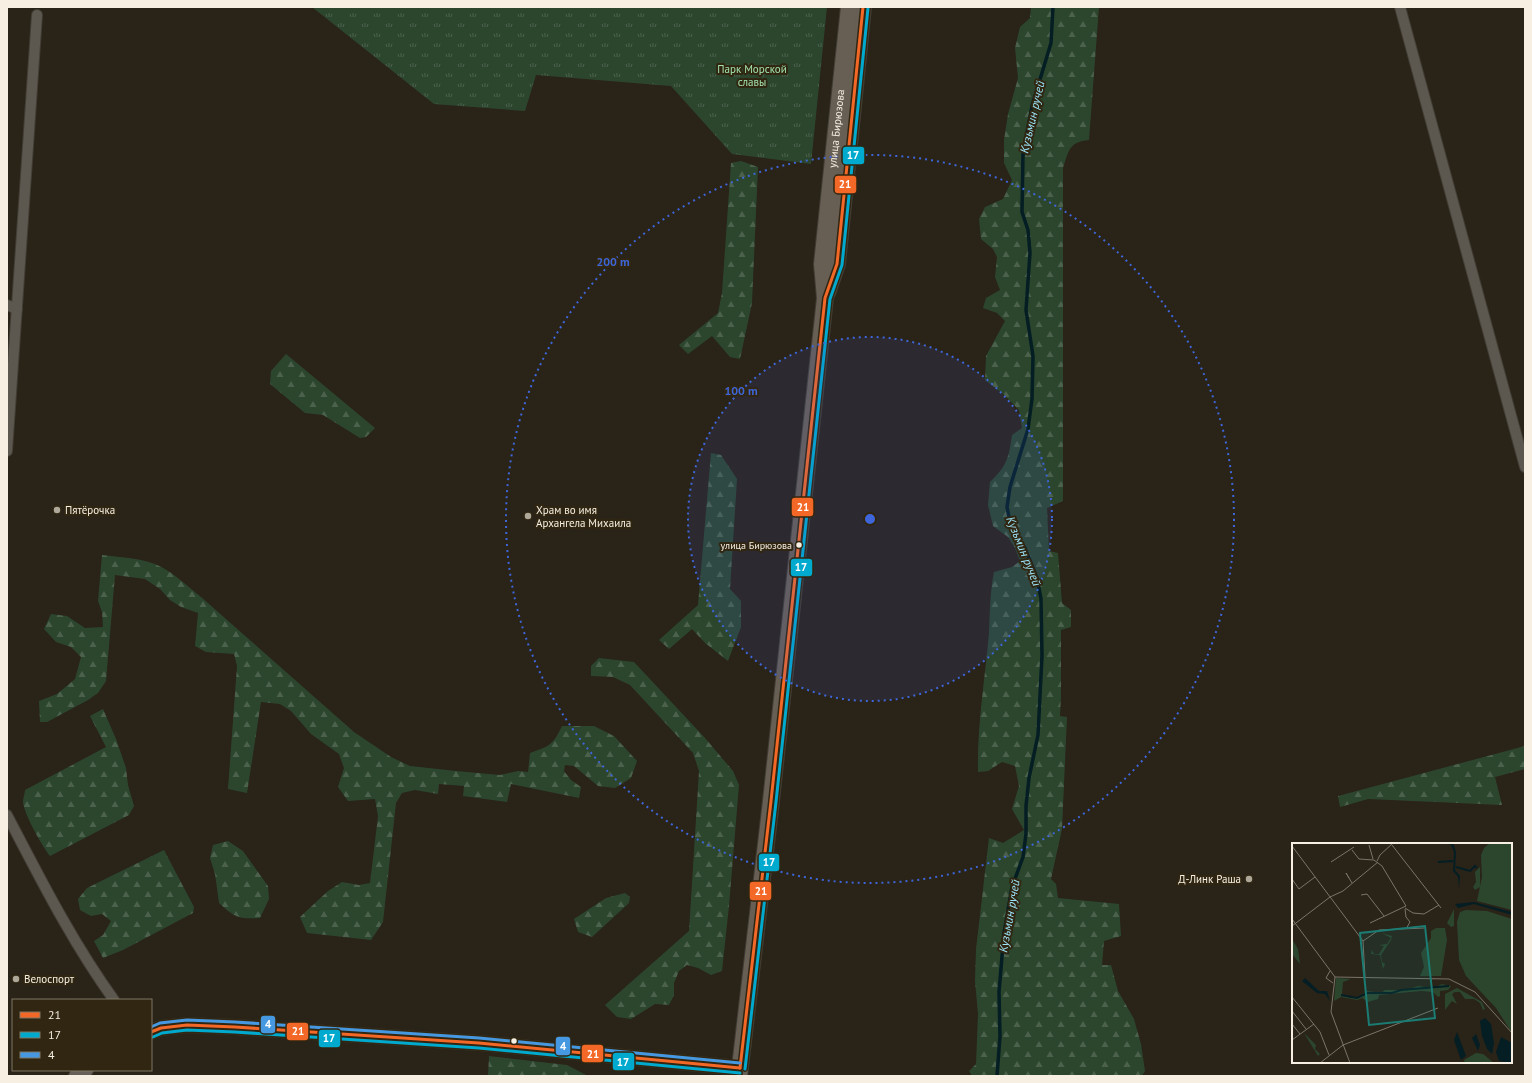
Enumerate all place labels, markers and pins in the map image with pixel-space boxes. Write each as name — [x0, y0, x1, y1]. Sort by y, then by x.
place label: Пятёрочка — [65, 503, 115, 517]
place label: Храм во имя Архангела Михаила — [536, 503, 631, 530]
marker: Пятёрочка — [52, 505, 62, 515]
marker: Храм во имя Архангела Михаила — [523, 511, 533, 521]
centre of rings — [863, 512, 877, 526]
place label: улица Бирюзова — [721, 539, 792, 552]
marker: улица Бирюзова — [794, 540, 804, 550]
place label: Д-Линк Раша — [1178, 872, 1241, 886]
marker: Д-Линк Раша — [1244, 874, 1254, 884]
place label: Велоспорт — [24, 972, 75, 986]
marker: Велоспорт — [11, 974, 21, 984]
unlabelled marker — [509, 1036, 519, 1046]

